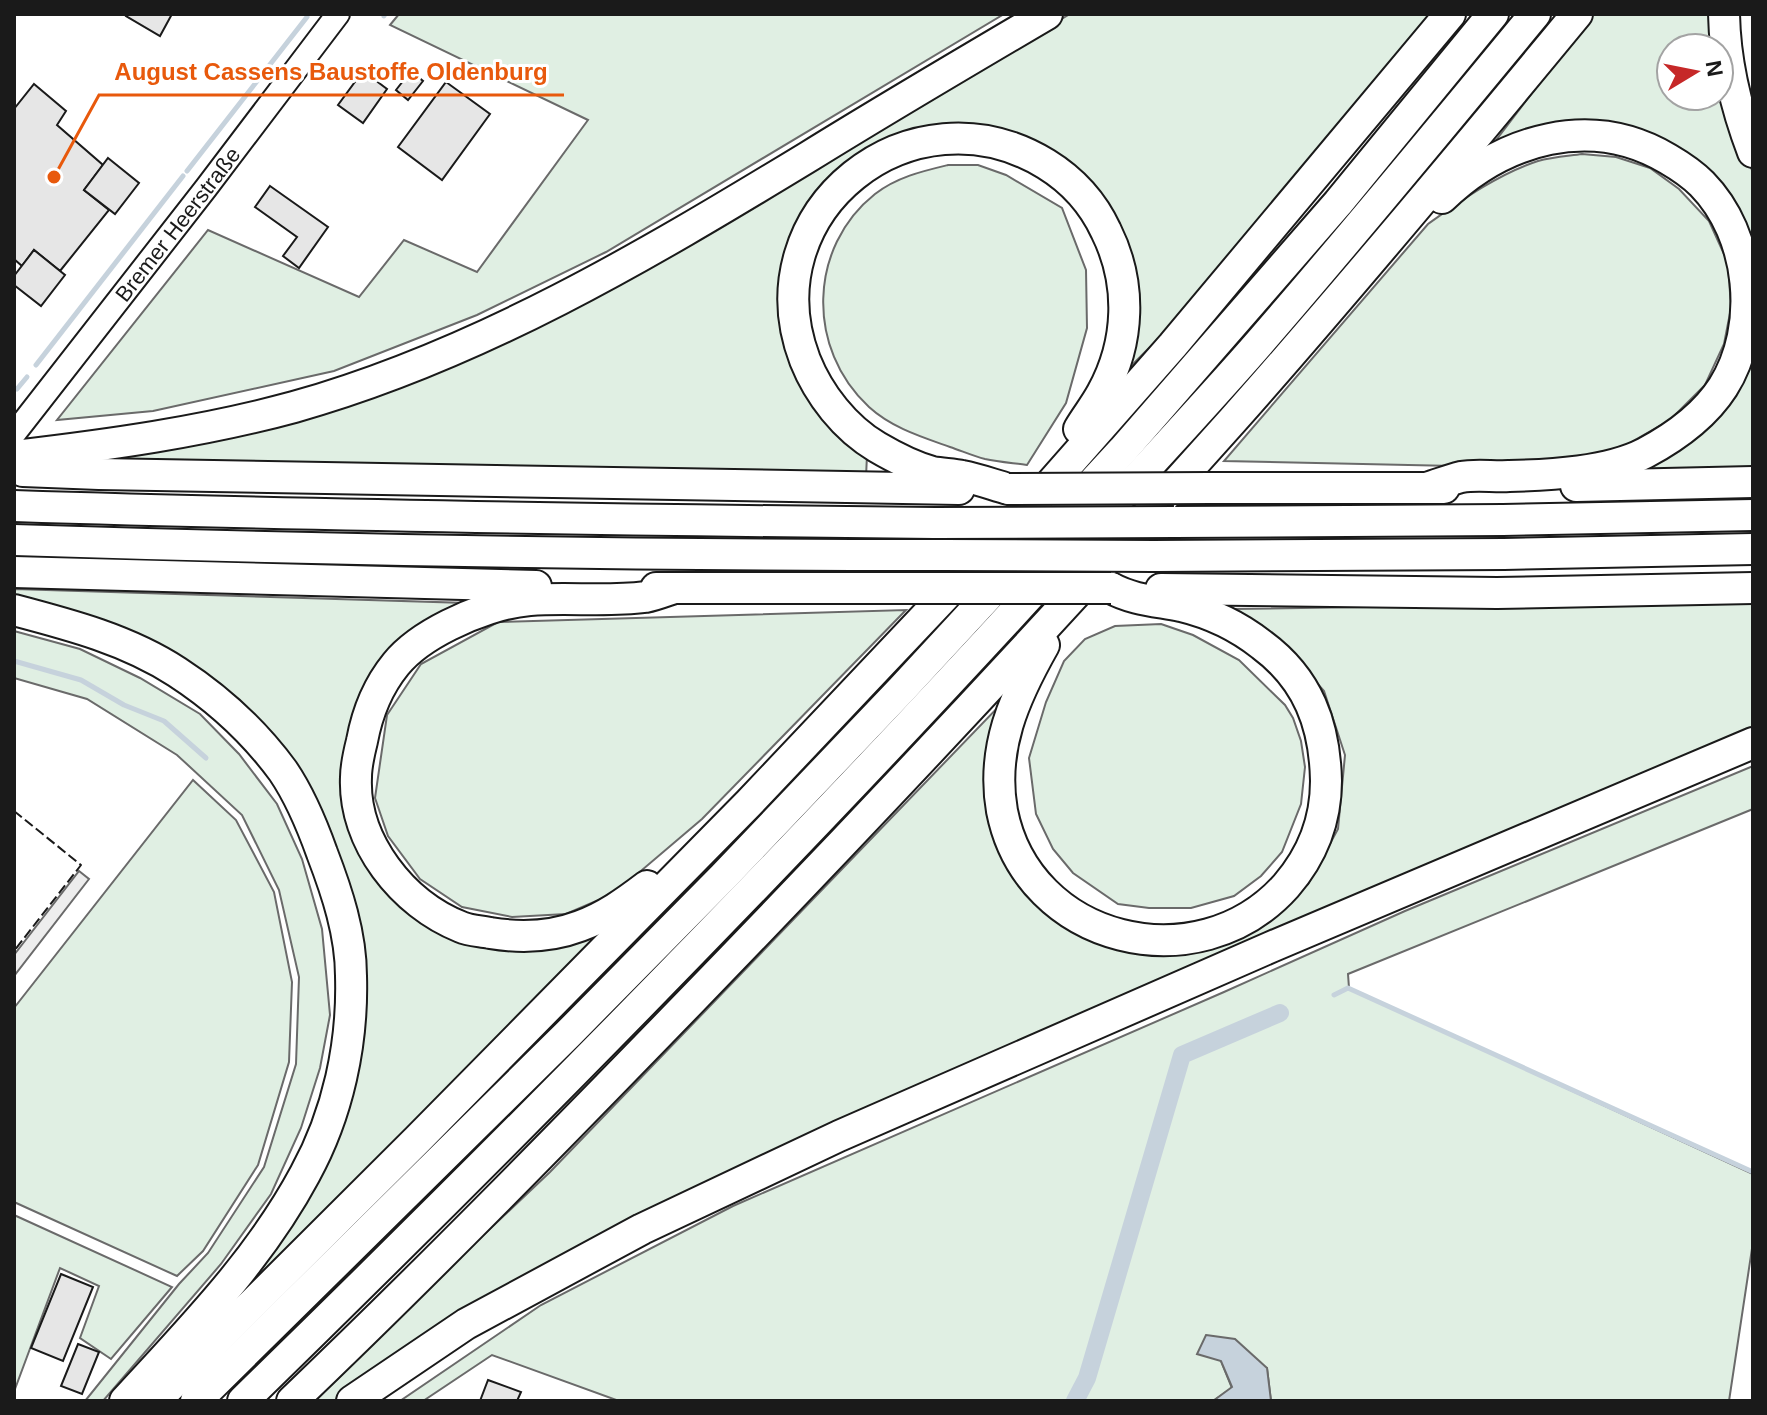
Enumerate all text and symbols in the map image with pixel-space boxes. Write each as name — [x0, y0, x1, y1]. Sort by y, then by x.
north arrow — [1655, 32, 1735, 112]
callout: August Cassens Baustoffe Oldenburg — [99, 47, 564, 95]
text: August Cassens Baustoffe Oldenburg — [114, 58, 548, 85]
text: N — [1701, 59, 1728, 79]
street label: Bremer Heerstraße — [110, 142, 245, 306]

